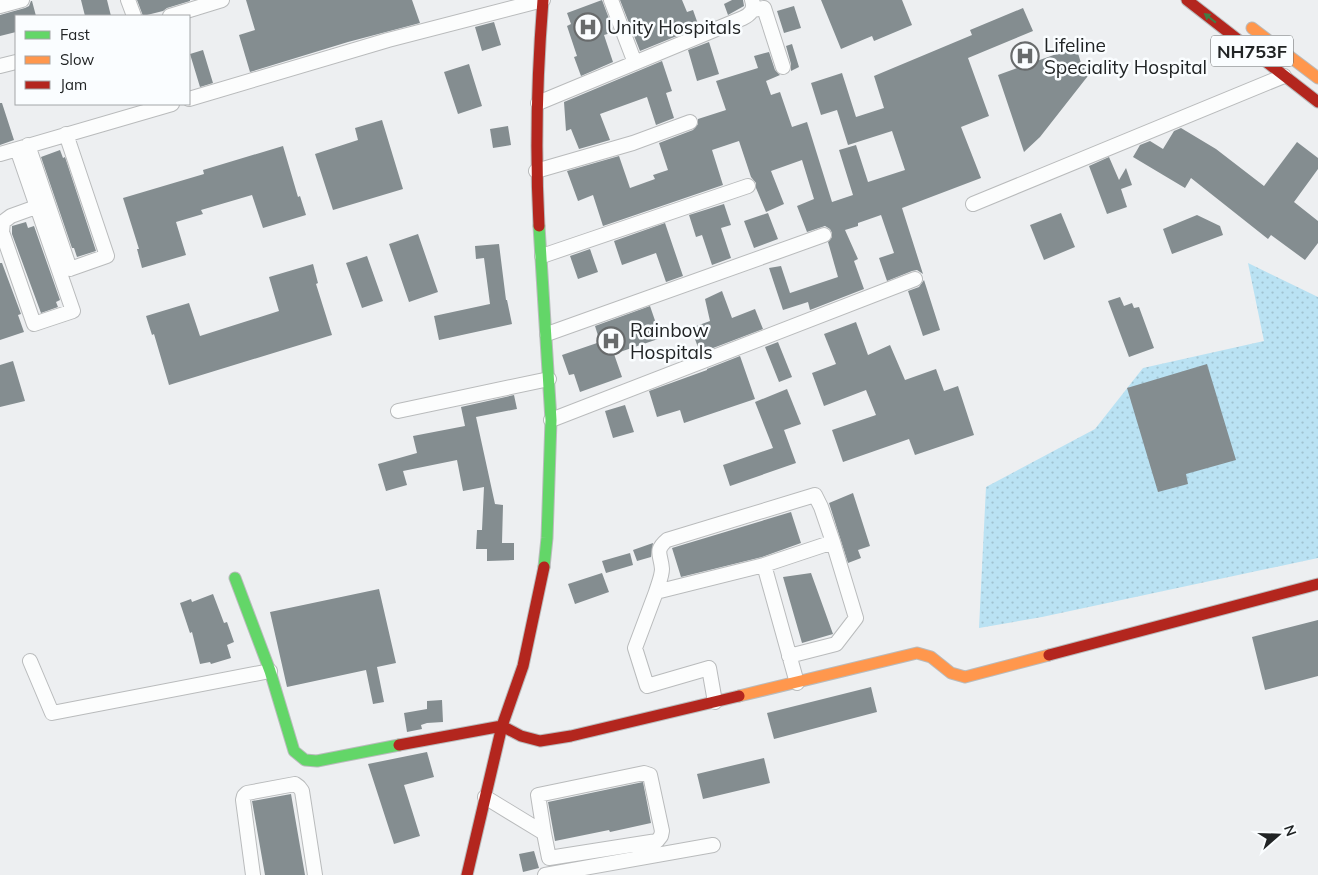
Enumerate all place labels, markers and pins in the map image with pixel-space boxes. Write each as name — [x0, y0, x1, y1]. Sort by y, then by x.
hospital icon: Unity Hospitals — [573, 12, 603, 42]
place label: Unity Hospitals — [607, 15, 741, 39]
place label: Lifeline Speciality Hospital — [1044, 33, 1207, 79]
hospital icon: Lifeline Speciality Hospital — [1010, 41, 1040, 71]
place label: Rainbow Hospitals — [630, 318, 713, 364]
hospital icon: Rainbow Hospitals — [596, 326, 626, 356]

